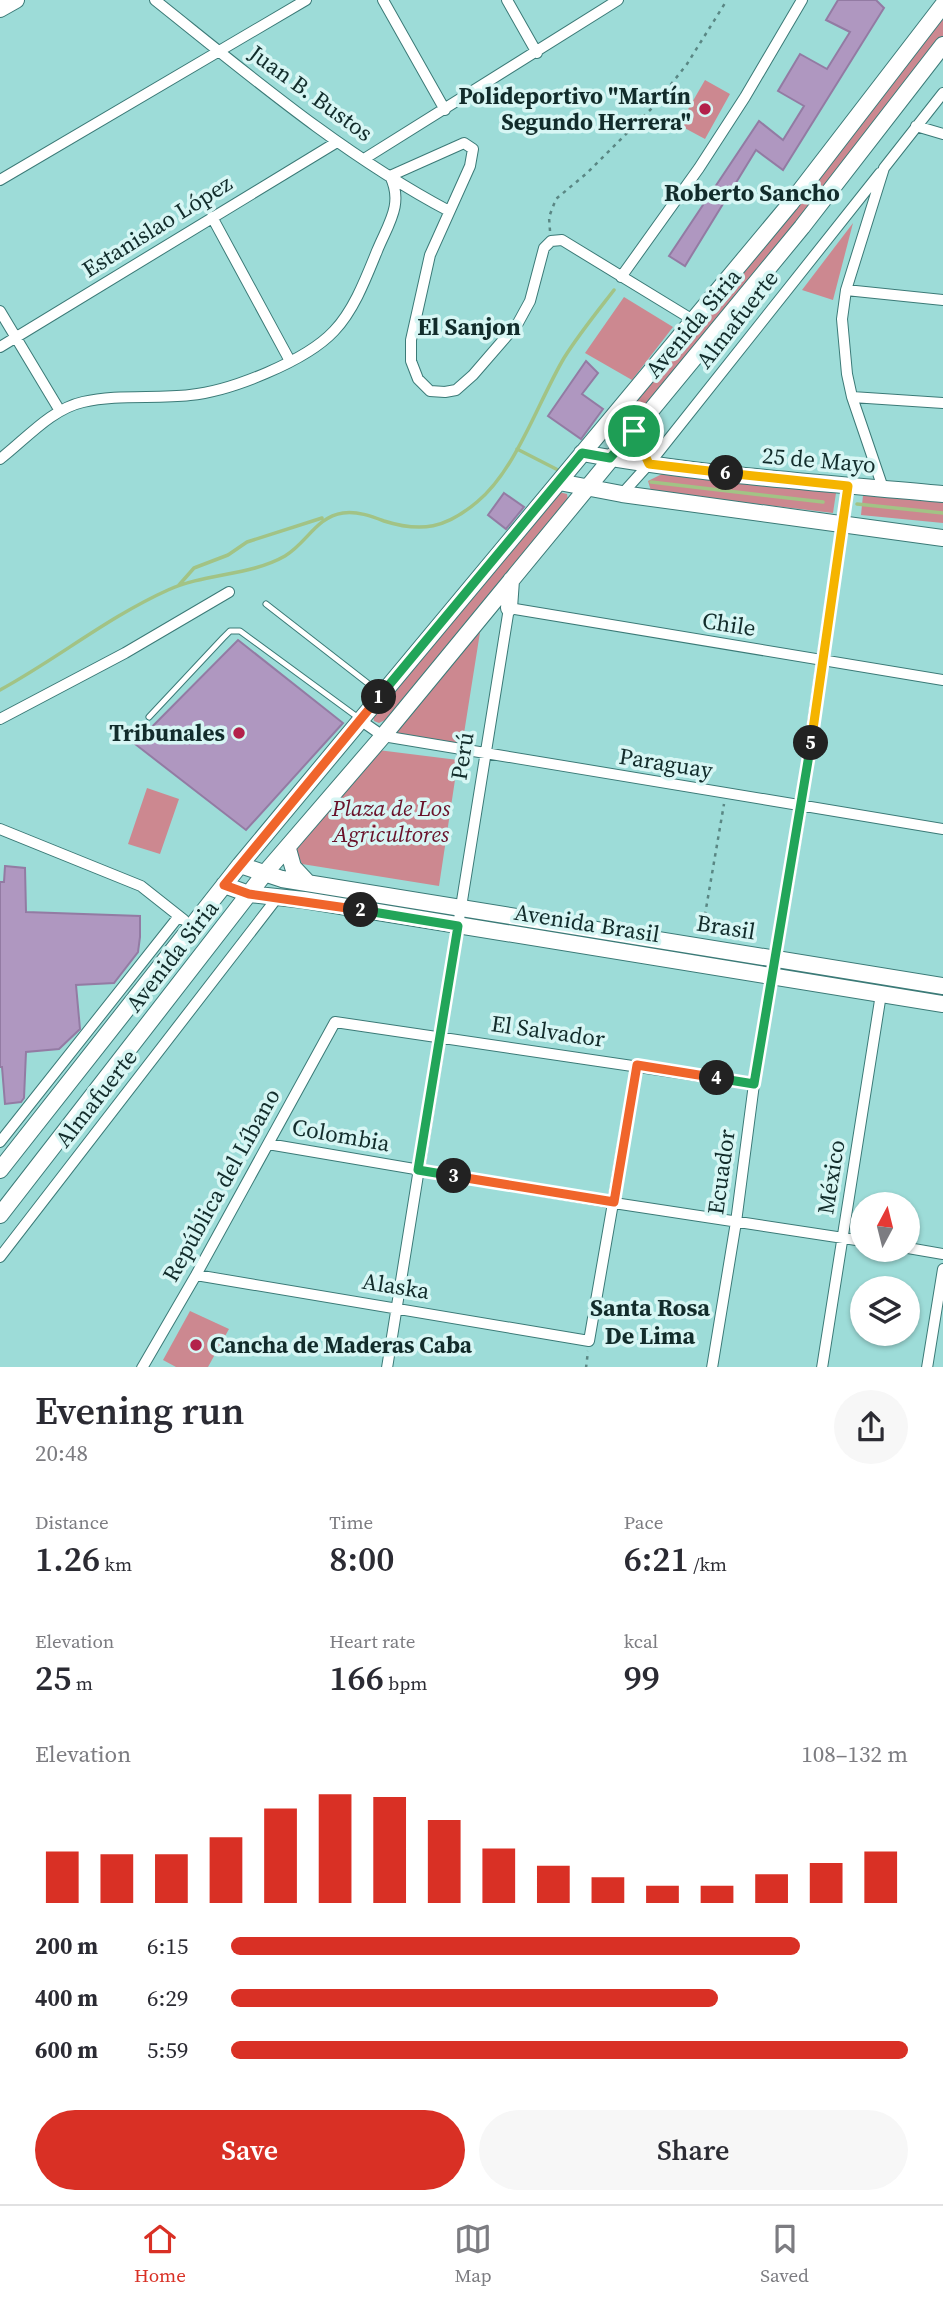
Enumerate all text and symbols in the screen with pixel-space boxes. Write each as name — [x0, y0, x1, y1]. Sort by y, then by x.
street label: Juan B. Bustos — [242, 37, 379, 149]
place label: Polideportivo "Martín Segundo Herrera" — [458, 80, 691, 138]
marker: Polideportivo "Martín Segundo Herrera" — [697, 101, 713, 117]
street label: Estanislao López — [76, 167, 238, 285]
district label: Roberto Sancho — [664, 176, 840, 209]
street label: Avenida Siria — [638, 261, 749, 385]
street label: Almafuerte — [688, 263, 786, 375]
district label: El Sanjon — [417, 310, 521, 343]
pin — [604, 401, 664, 461]
icon: arrive — [615, 412, 653, 450]
street label: 25 de Mayo — [761, 439, 877, 481]
pin: 6 — [708, 456, 744, 490]
text: 6 — [720, 459, 731, 485]
street label: Chile — [700, 604, 758, 644]
pin: 1 — [362, 680, 396, 714]
text: 1 — [373, 683, 384, 709]
place label: Tribunales — [109, 717, 225, 749]
marker: Tribunales — [231, 725, 247, 741]
pin: 5 — [794, 726, 828, 760]
text: 5 — [805, 729, 816, 755]
street label: Perú — [442, 730, 482, 782]
street label: Paraguay — [617, 740, 715, 786]
park label: Plaza de Los Agricultores — [331, 792, 451, 850]
pin: 2 — [344, 892, 378, 928]
street label: Avenida Siria — [118, 893, 226, 1019]
text: 2 — [355, 896, 366, 922]
street label: Avenida Brasil — [512, 896, 662, 950]
street label: Brasil — [694, 907, 758, 947]
street label: El Salvador — [489, 1007, 607, 1055]
street label: Almafuerte — [47, 1042, 145, 1154]
pin: 4 — [700, 1060, 734, 1096]
text: 4 — [711, 1064, 722, 1090]
street label: República del Líbano — [154, 1083, 288, 1287]
street label: Colombia — [289, 1111, 393, 1159]
street label: Ecuador — [699, 1127, 743, 1217]
street label: México — [809, 1138, 853, 1216]
pin: 3 — [436, 1158, 472, 1194]
text: 3 — [448, 1162, 459, 1188]
north arrow — [850, 1192, 920, 1262]
map controls — [850, 1192, 920, 1346]
street label: Alaska — [360, 1265, 432, 1307]
button: layers — [850, 1276, 920, 1346]
district label: Santa Rosa De Lima — [590, 1291, 710, 1352]
place label: Cancha de Maderas Caba — [210, 1329, 473, 1361]
marker: Cancha de Maderas Caba — [188, 1337, 204, 1353]
text: Evening run — [35, 1385, 244, 1437]
button: share — [834, 1390, 908, 1464]
text: 20:48 — [35, 1437, 88, 1469]
text: Distance — [35, 1509, 109, 1535]
text: Time — [329, 1509, 373, 1535]
text: Pace — [624, 1509, 663, 1535]
text: 1.26 — [35, 1535, 100, 1583]
text: 8:00 — [329, 1535, 394, 1583]
text: 6:21 — [624, 1535, 689, 1583]
text: km — [100, 1551, 132, 1577]
text: /km — [689, 1551, 727, 1577]
text: Elevation — [35, 1628, 114, 1654]
text: Heart rate — [329, 1628, 415, 1654]
text: kcal — [624, 1628, 658, 1654]
text: 25 — [35, 1654, 71, 1702]
text: 166 — [329, 1654, 384, 1702]
text: 99 — [624, 1654, 660, 1702]
text: m — [71, 1670, 93, 1696]
text: bpm — [384, 1670, 427, 1696]
text: Elevation — [35, 1738, 131, 1770]
text: 108–132 m — [801, 1738, 908, 1770]
text: 200 m — [35, 1930, 98, 1962]
text: 6:15 — [147, 1930, 188, 1962]
text: 400 m — [35, 1982, 98, 2014]
text: 6:29 — [147, 1982, 188, 2014]
text: 600 m — [35, 2034, 98, 2066]
text: 5:59 — [147, 2034, 188, 2066]
button: Save — [35, 2110, 465, 2190]
button: Share — [479, 2110, 908, 2190]
tab: Home — [134, 2220, 186, 2288]
tab: Map — [454, 2220, 492, 2288]
tab: Saved — [760, 2220, 809, 2288]

